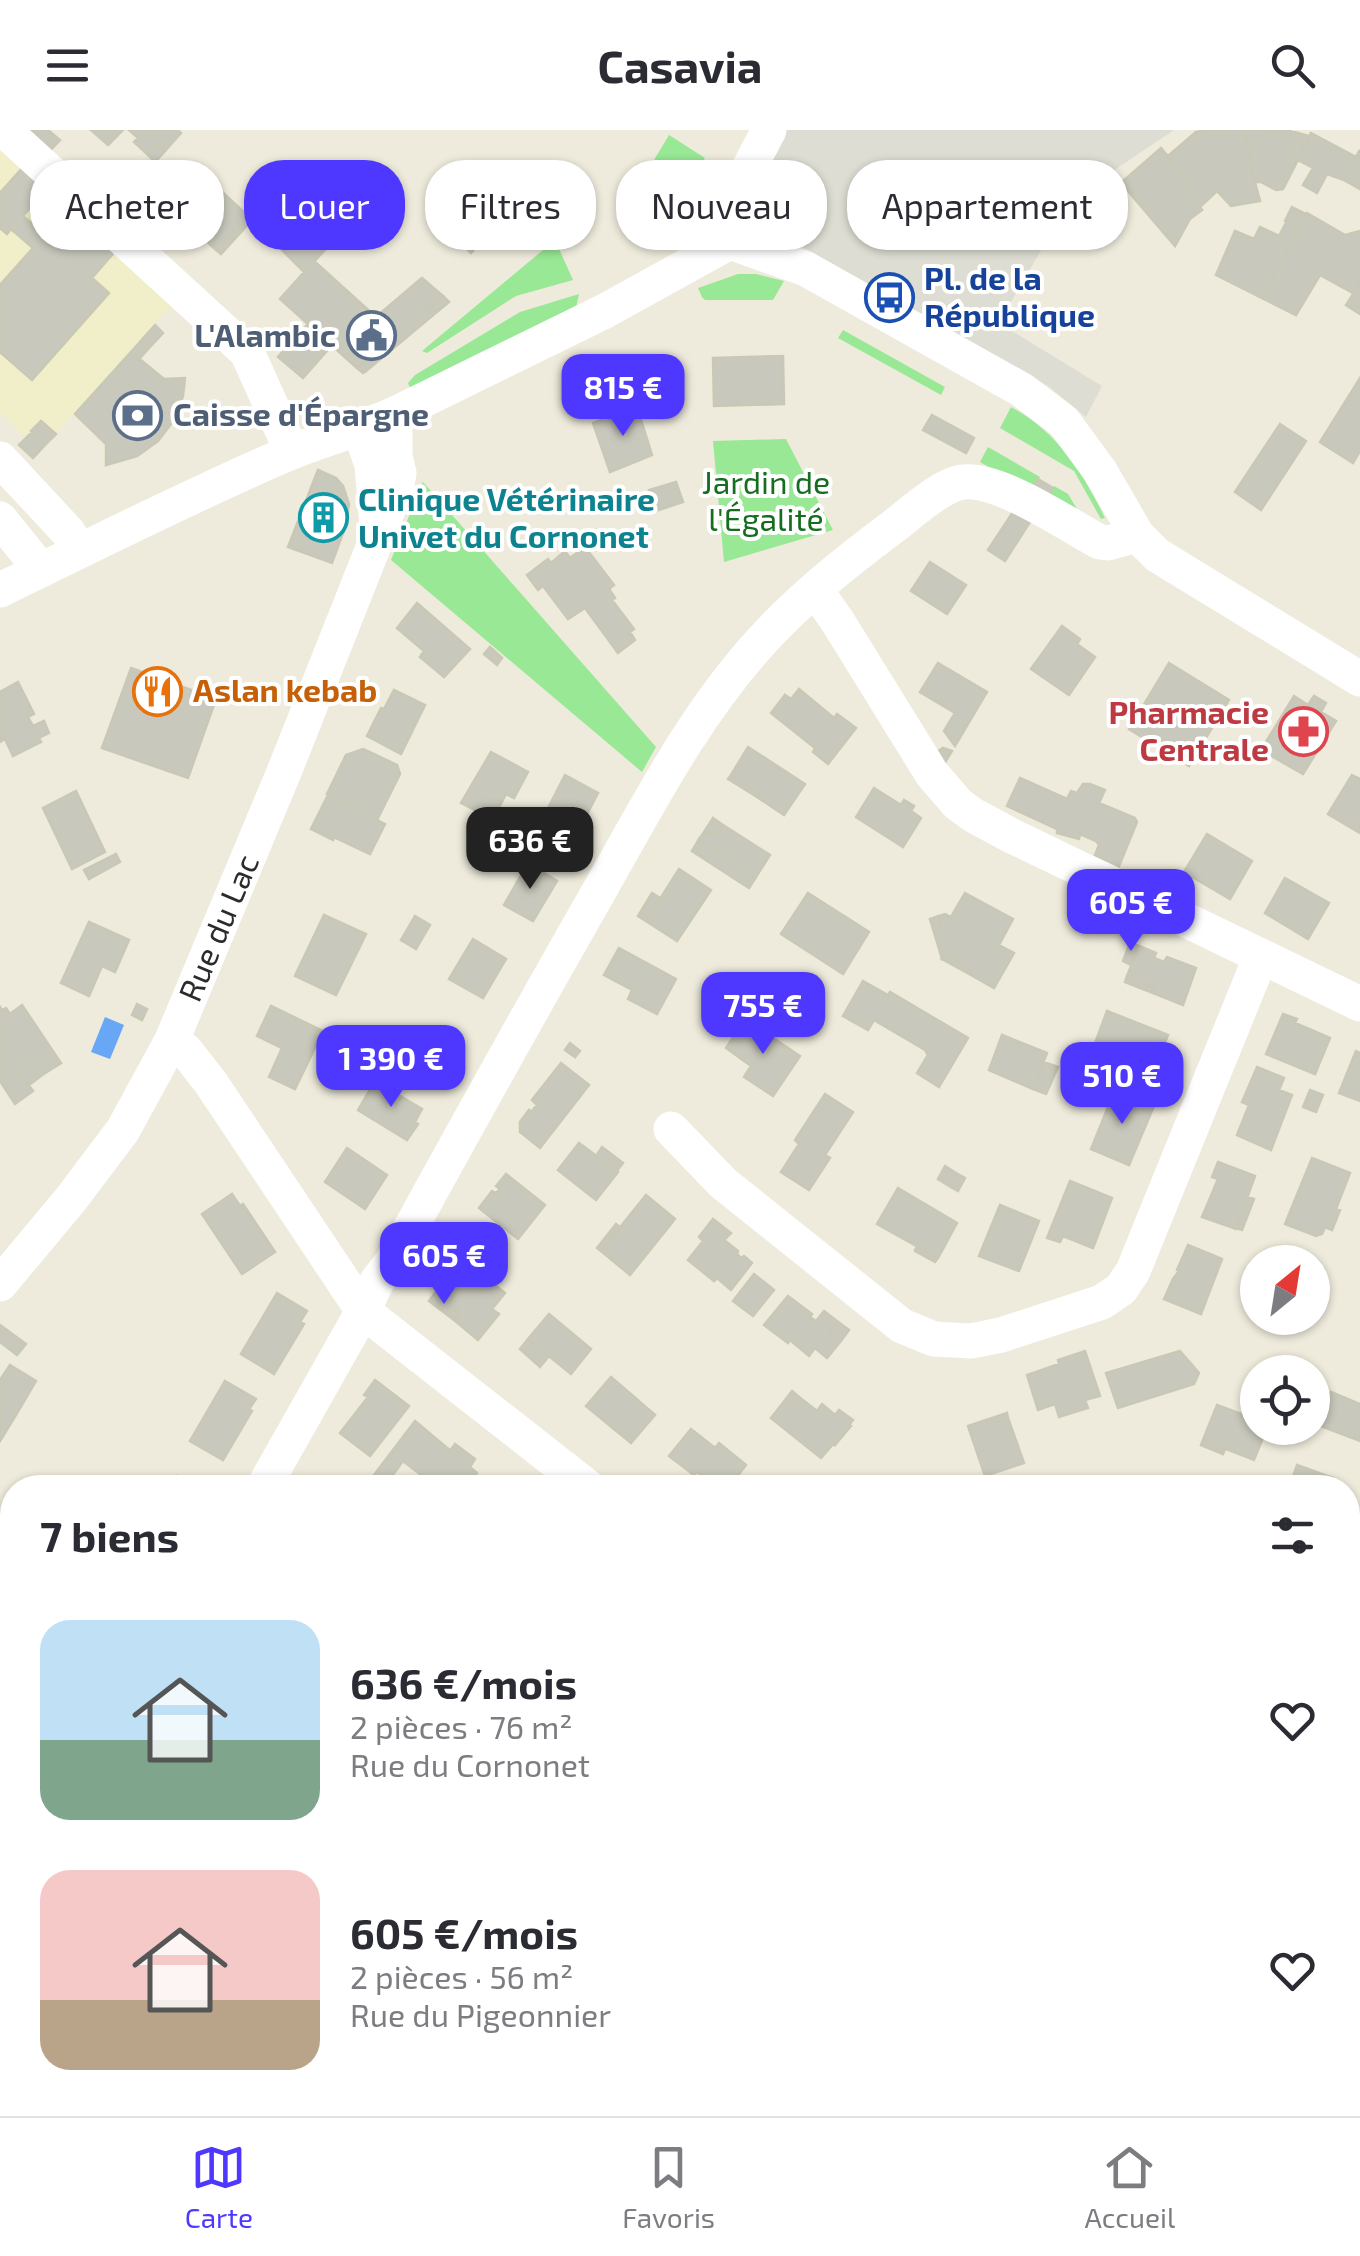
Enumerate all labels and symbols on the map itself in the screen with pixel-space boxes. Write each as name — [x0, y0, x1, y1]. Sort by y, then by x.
place label: Pl. de la République — [924, 258, 1095, 333]
bus stop icon: Pl. de la République — [863, 271, 915, 323]
public building icon: L'Alambic — [345, 310, 397, 362]
place label: L'Alambic — [194, 315, 336, 353]
pin: 815 € — [553, 354, 693, 439]
bank icon: Caisse d'Épargne — [112, 389, 164, 441]
place label: Caisse d'Épargne — [173, 394, 429, 432]
park label: Jardin de l'Égalité — [702, 462, 830, 537]
place label: Clinique Vétérinaire Univet du Cornonet — [358, 479, 655, 554]
building icon: Clinique Vétérinaire Univet du Cornonet — [297, 492, 349, 544]
restaurant icon: Aslan kebab — [132, 665, 184, 717]
place label: Aslan kebab — [193, 670, 377, 708]
place label: Pharmacie Centrale — [1108, 692, 1269, 767]
pharmacy icon: Pharmacie Centrale — [1278, 705, 1330, 757]
pin: 636 € — [460, 807, 600, 892]
street label: Rue du Lac — [169, 848, 265, 1006]
pin: 605 € — [1061, 869, 1201, 954]
pin: 755 € — [693, 972, 833, 1057]
pin: 1 390 € — [299, 1025, 483, 1110]
pin: 510 € — [1052, 1042, 1192, 1127]
pin: 605 € — [374, 1222, 514, 1307]
north arrow — [1240, 1245, 1330, 1335]

